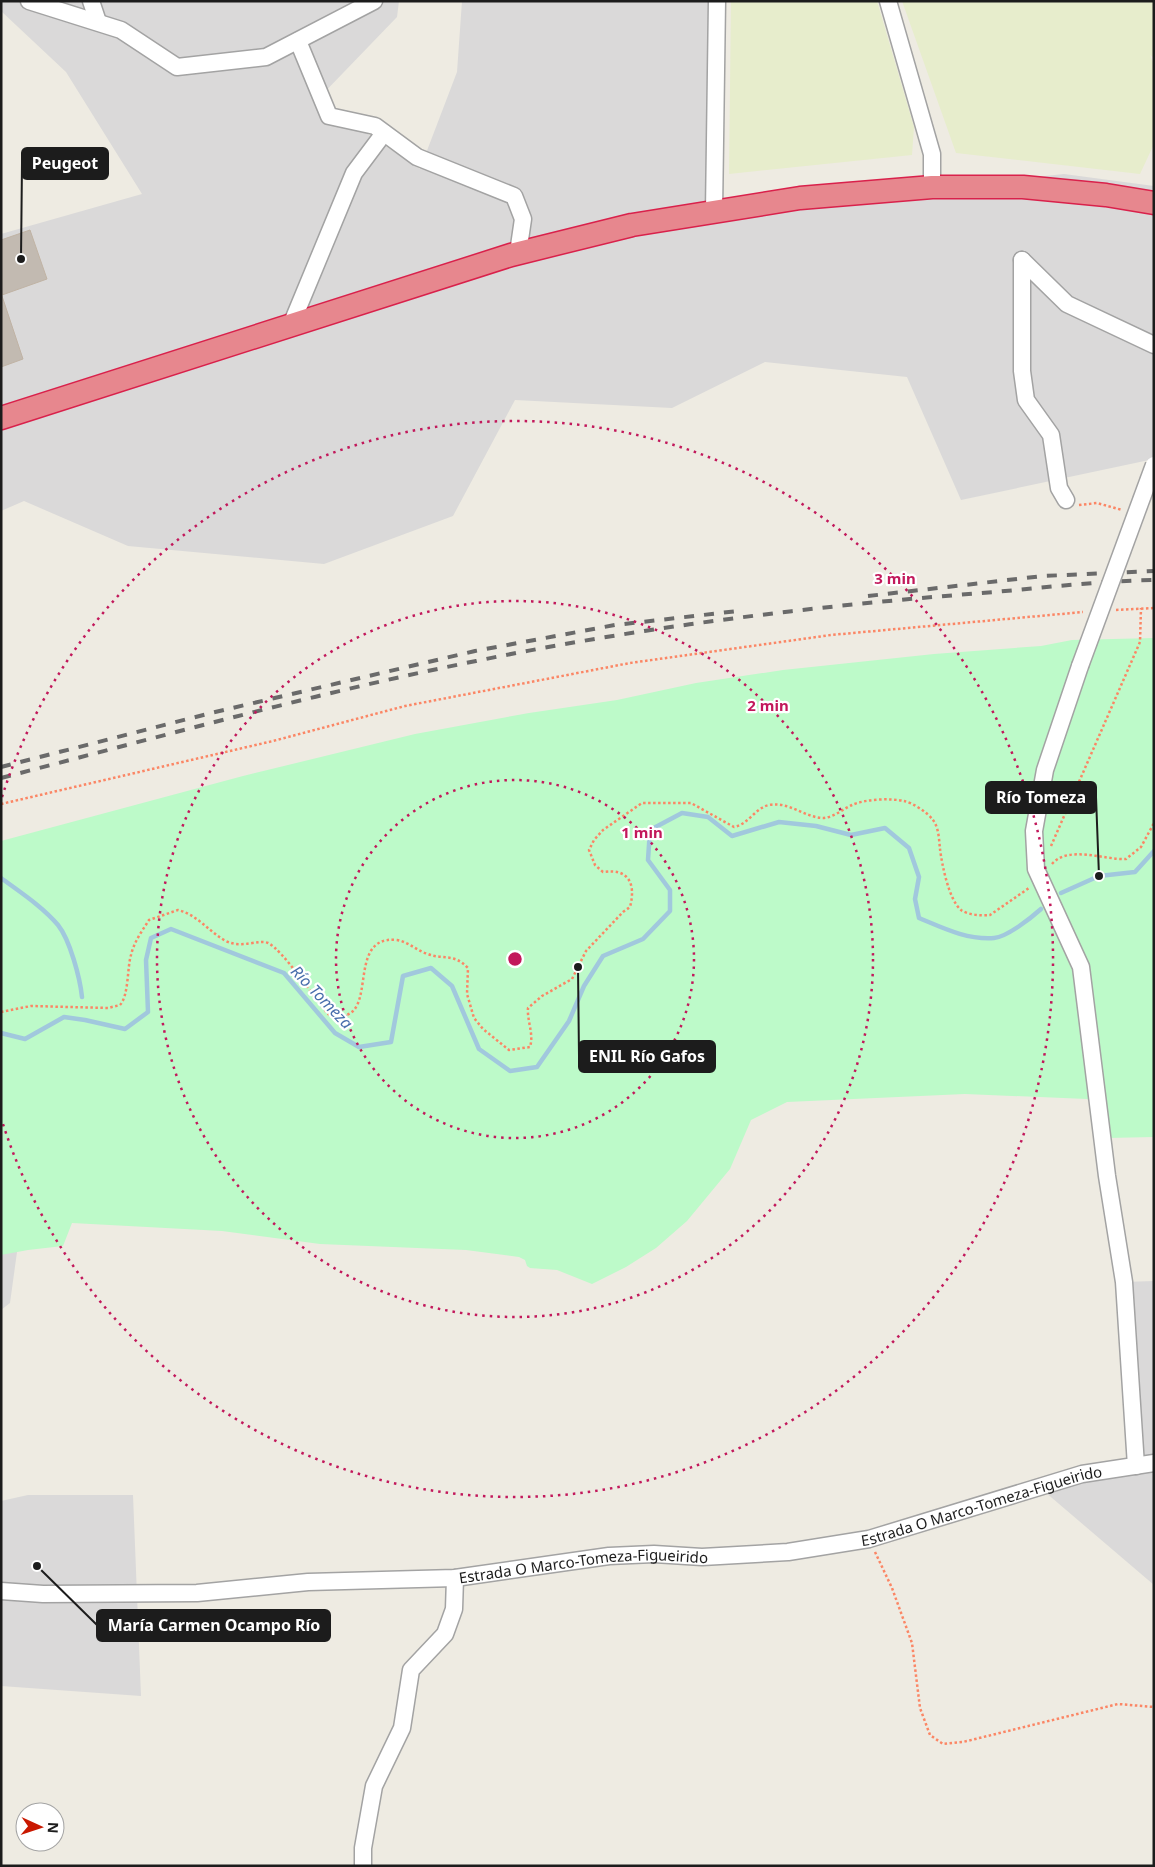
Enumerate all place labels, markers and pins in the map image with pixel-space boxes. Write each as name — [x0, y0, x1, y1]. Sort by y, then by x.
callout: Peugeot — [22, 148, 108, 179]
callout: Río Tomeza — [986, 782, 1096, 813]
centre of rings — [506, 950, 524, 968]
callout: ENIL Río Gafos — [579, 1041, 715, 1072]
callout: María Carmen Ocampo Río — [97, 1610, 330, 1641]

